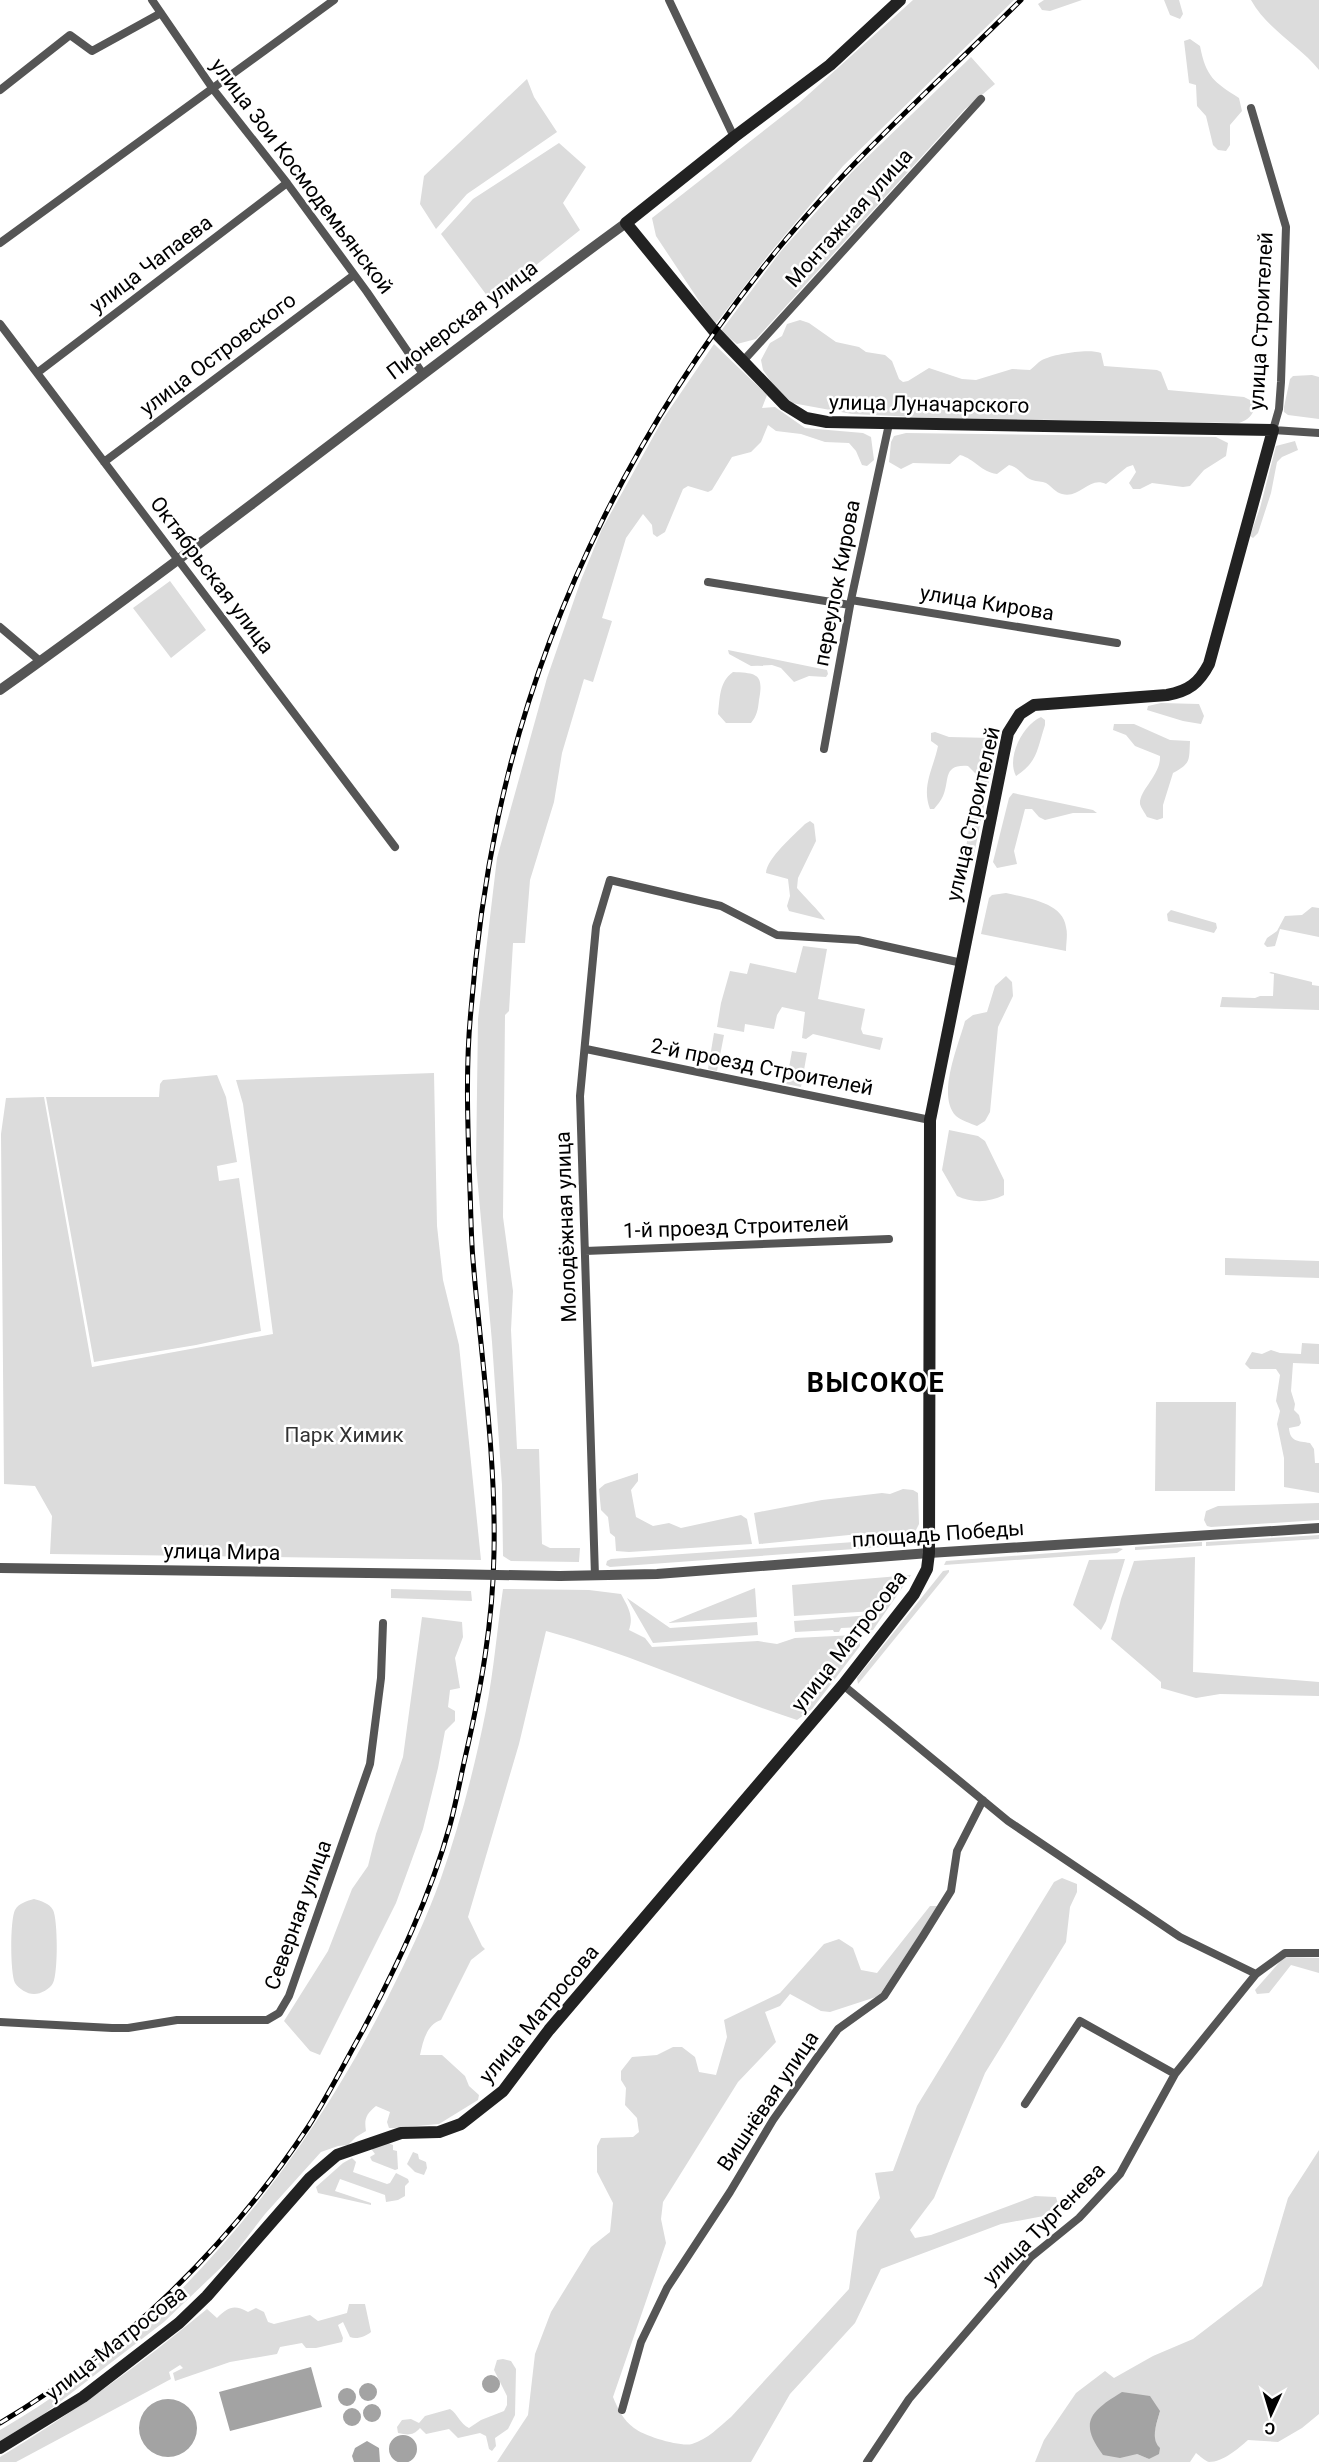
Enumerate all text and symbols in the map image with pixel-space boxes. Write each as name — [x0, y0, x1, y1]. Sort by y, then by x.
street label: улица Зои Космодемьянской — [206, 54, 398, 298]
street label: Монтажная улица — [781, 144, 917, 292]
street label: улица Чапаева — [85, 210, 217, 318]
street label: улица Строителей — [1244, 231, 1278, 411]
street label: Пионерская улица — [382, 256, 542, 384]
street label: улица Островского — [135, 288, 301, 420]
street label: улица Луначарского — [829, 390, 1029, 418]
street label: Октябрьская улица — [145, 492, 279, 658]
street label: переулок Кирова — [809, 498, 865, 668]
street label: улица Кирова — [918, 581, 1056, 625]
street label: улица Строителей — [941, 724, 1005, 904]
street label: 2-й проезд Строителей — [649, 1034, 875, 1100]
street label: Молодёжная улица — [551, 1131, 581, 1323]
street label: 1-й проезд Строителей — [623, 1211, 849, 1243]
district label: ВЫСОКОЕ — [807, 1367, 945, 1399]
park label: Парк Химик — [284, 1423, 404, 1447]
street label: площадь Победы — [851, 1516, 1025, 1552]
street label: улица Мира — [164, 1539, 280, 1565]
street label: улица Матросова — [786, 1566, 912, 1716]
street label: Северная улица — [260, 1837, 336, 1993]
street label: улица Матросова — [474, 1940, 604, 2088]
street label: Вишнёвая улица — [712, 2027, 824, 2175]
street label: улица Тургенева — [978, 2158, 1110, 2290]
street label: улица Матросова — [41, 2280, 191, 2406]
north arrow — [1241, 2384, 1301, 2444]
text: С — [1264, 2419, 1276, 2438]

